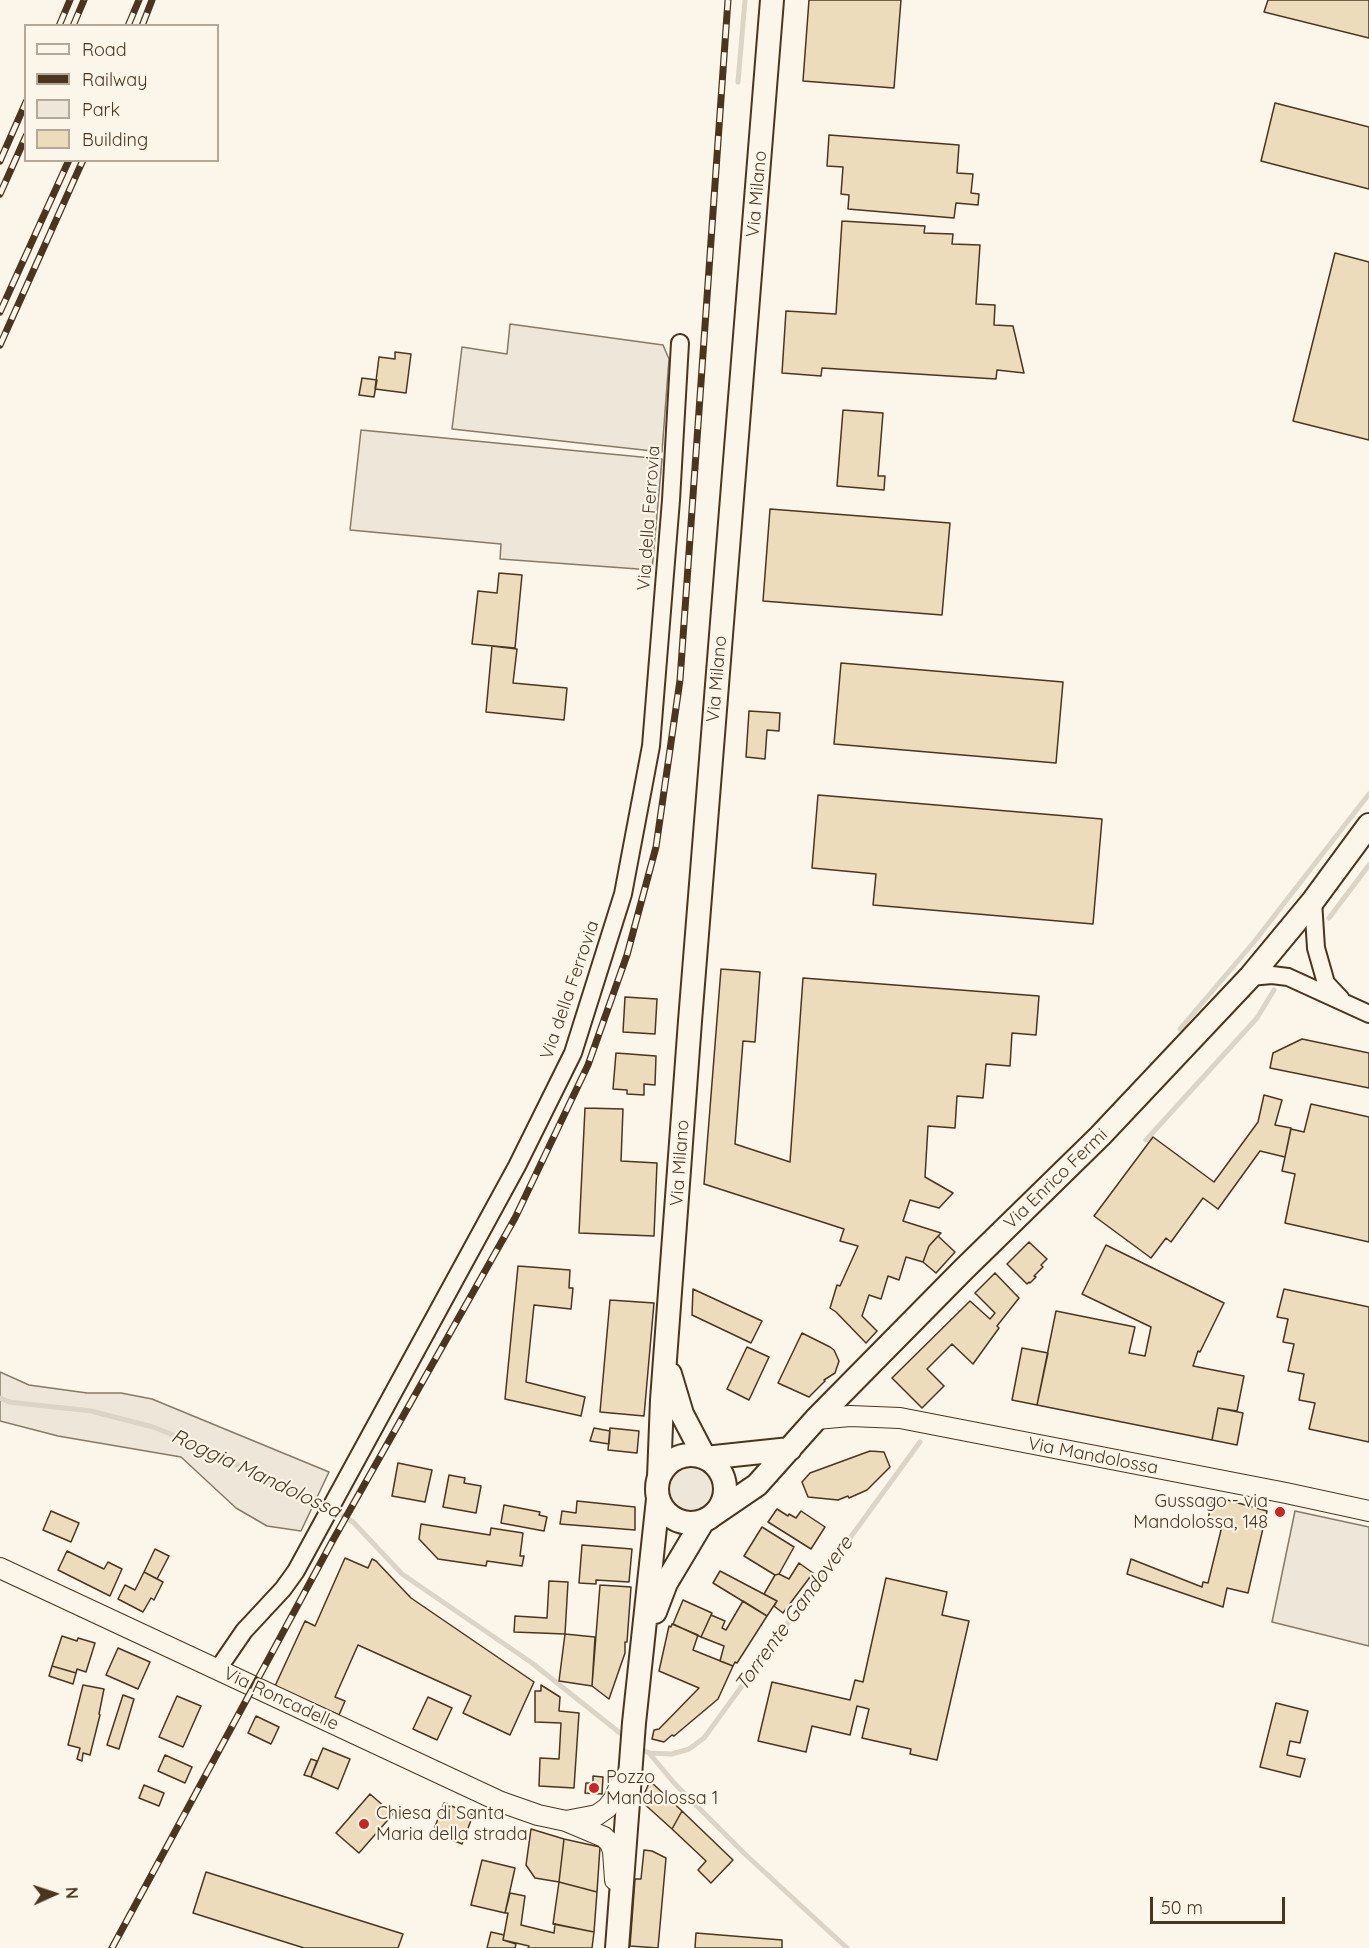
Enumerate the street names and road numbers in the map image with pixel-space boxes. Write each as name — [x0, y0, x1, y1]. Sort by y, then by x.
street label: Via Milano — [742, 150, 772, 238]
street label: Via della Ferrovia — [633, 445, 665, 591]
street label: Via Milano — [702, 635, 732, 723]
street label: Via della Ferrovia — [536, 918, 604, 1062]
street label: Via Milano — [666, 1119, 694, 1207]
street label: Via Enrico Fermi — [1000, 1124, 1112, 1234]
street label: Via Mandolossa — [1026, 1433, 1160, 1479]
street label: Via Roncadelle — [220, 1663, 342, 1735]

